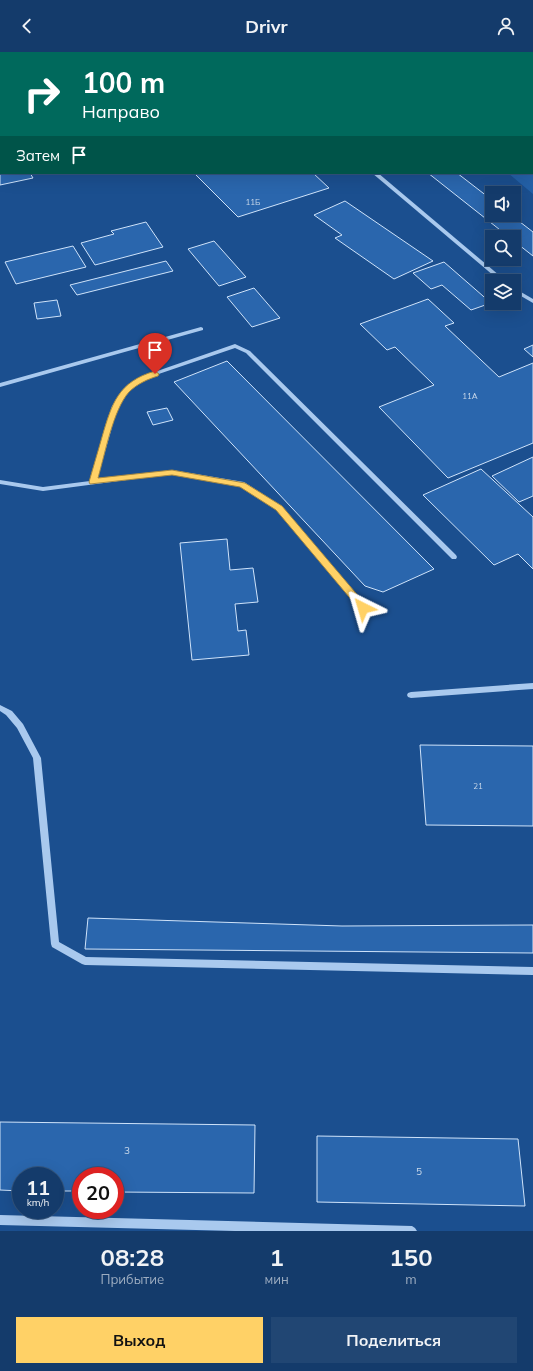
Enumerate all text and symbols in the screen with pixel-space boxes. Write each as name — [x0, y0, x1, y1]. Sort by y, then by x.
icon: back — [16, 15, 38, 37]
text: Drivr — [245, 15, 288, 38]
icon: person — [495, 15, 517, 37]
text: 100 m — [82, 65, 165, 100]
icon: right — [16, 68, 68, 120]
text: Направо — [82, 100, 160, 123]
icon: arrive — [68, 144, 90, 166]
text: Затем — [16, 146, 60, 165]
map controls — [485, 186, 521, 310]
button: sound — [485, 186, 521, 222]
house number: 11Б — [245, 197, 261, 207]
button: search — [485, 230, 521, 266]
button: layers — [485, 274, 521, 310]
pin — [138, 333, 172, 374]
icon: arrive — [144, 339, 166, 361]
house number: 11А — [462, 391, 478, 401]
position arrow — [342, 587, 384, 629]
house number: 21 — [473, 781, 483, 791]
house number: 3 — [124, 1144, 130, 1157]
house number: 5 — [416, 1165, 422, 1178]
speed limit sign: 20 — [72, 1167, 124, 1219]
text: 11 — [26, 1175, 50, 1200]
text: km/h — [27, 1196, 49, 1209]
text: 08:28 — [101, 1242, 164, 1272]
text: 1 — [270, 1242, 284, 1272]
text: 150 — [389, 1242, 433, 1272]
text: Прибытие — [100, 1271, 164, 1287]
text: мин — [265, 1271, 289, 1287]
text: m — [405, 1271, 417, 1287]
button: Выход — [16, 1317, 263, 1363]
button: Поделиться — [271, 1317, 517, 1363]

